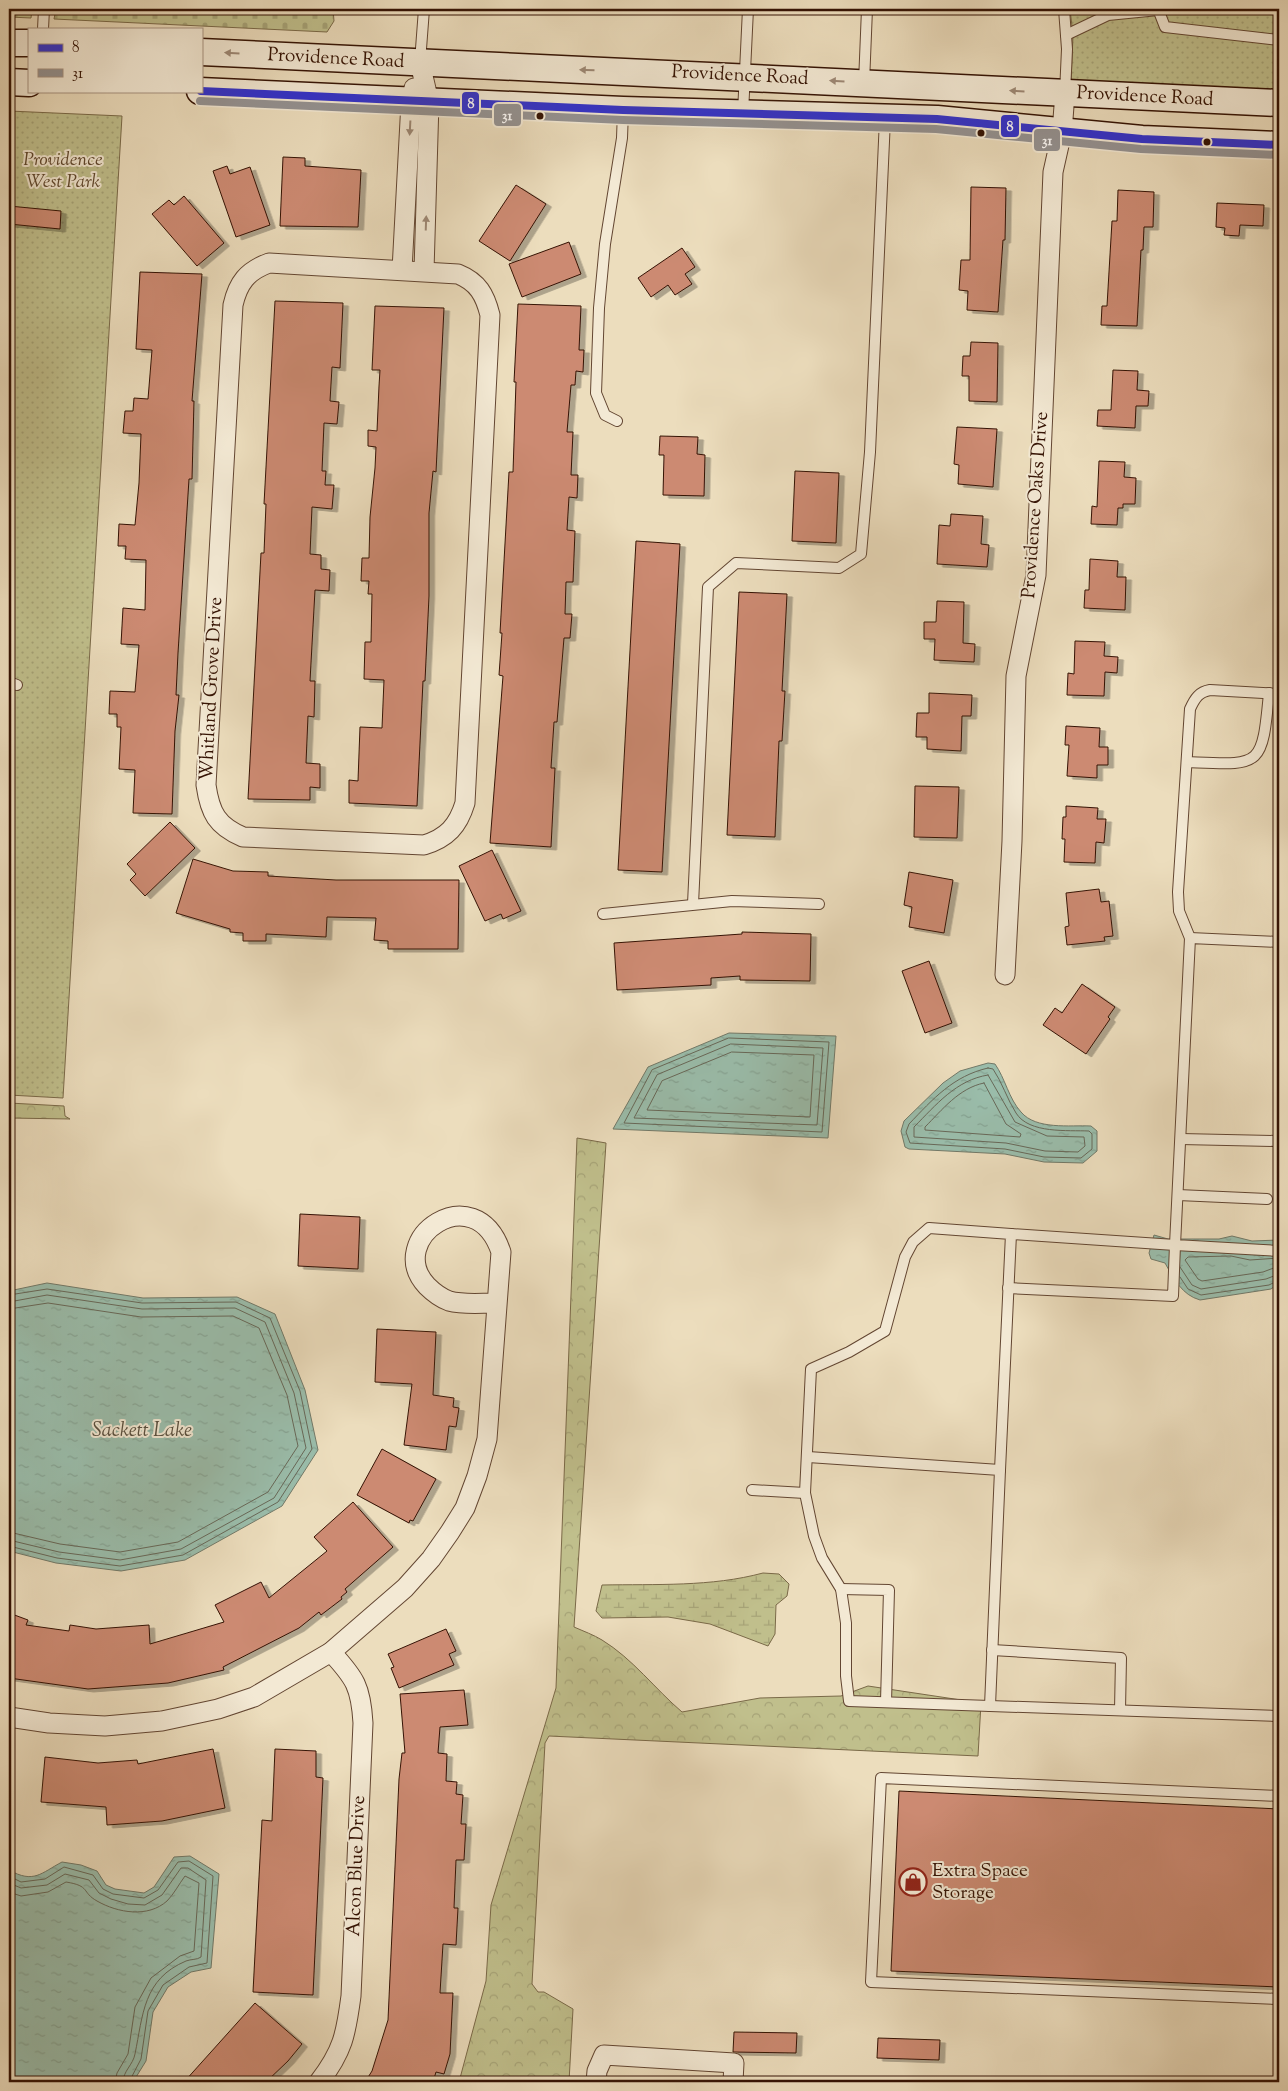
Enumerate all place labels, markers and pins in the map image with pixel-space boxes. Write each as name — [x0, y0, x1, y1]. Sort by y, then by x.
unlabelled marker — [535, 111, 545, 121]
unlabelled marker — [976, 128, 986, 138]
unlabelled marker — [1202, 137, 1212, 147]
place label: Extra Space Storage — [932, 1858, 1028, 1907]
shop icon: Extra Space Storage — [898, 1867, 928, 1897]

